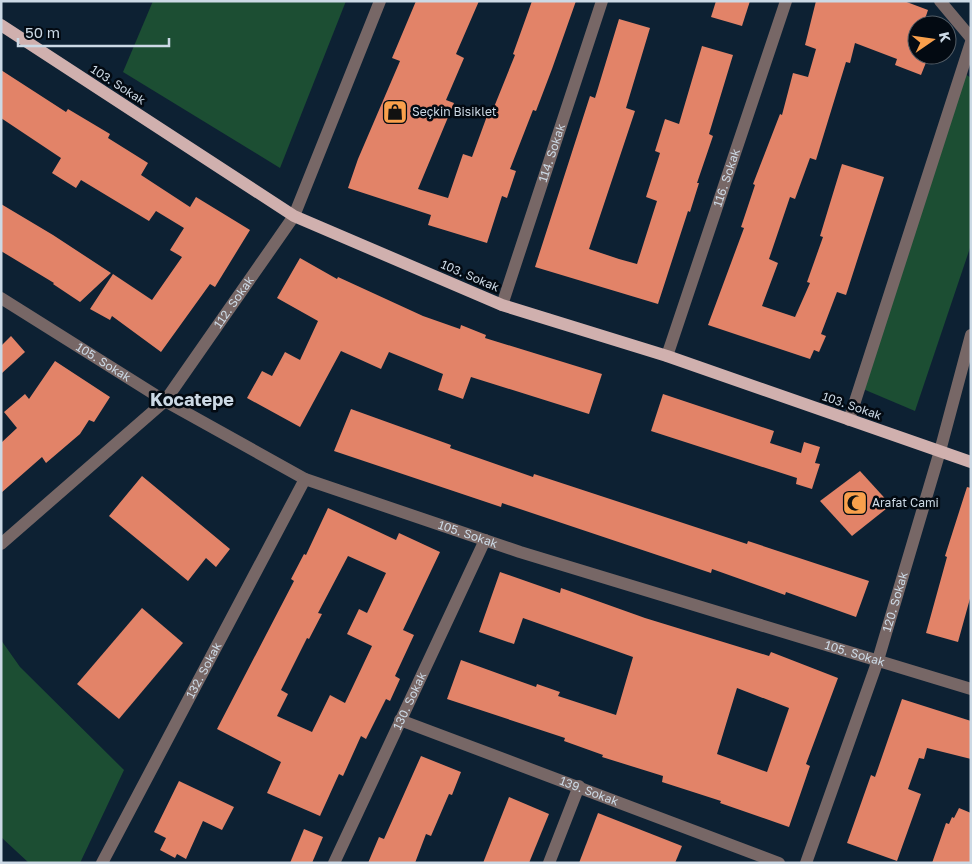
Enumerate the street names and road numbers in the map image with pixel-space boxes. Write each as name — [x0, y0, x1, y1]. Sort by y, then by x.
street label: 103. Sokak — [88, 61, 149, 108]
street label: 114. Sokak — [535, 121, 568, 184]
street label: 116. Sokak — [710, 146, 743, 209]
street label: 103. Sokak — [439, 257, 502, 295]
street label: 112. Sokak — [210, 273, 257, 331]
street label: 105. Sokak — [73, 339, 134, 385]
street label: 103. Sokak — [820, 388, 884, 423]
street label: 105. Sokak — [436, 517, 500, 551]
street label: 120. Sokak — [879, 570, 911, 634]
street label: 105. Sokak — [823, 637, 887, 670]
street label: 132. Sokak — [182, 639, 225, 701]
street label: 130. Sokak — [389, 669, 429, 732]
street label: 139. Sokak — [558, 773, 621, 809]

